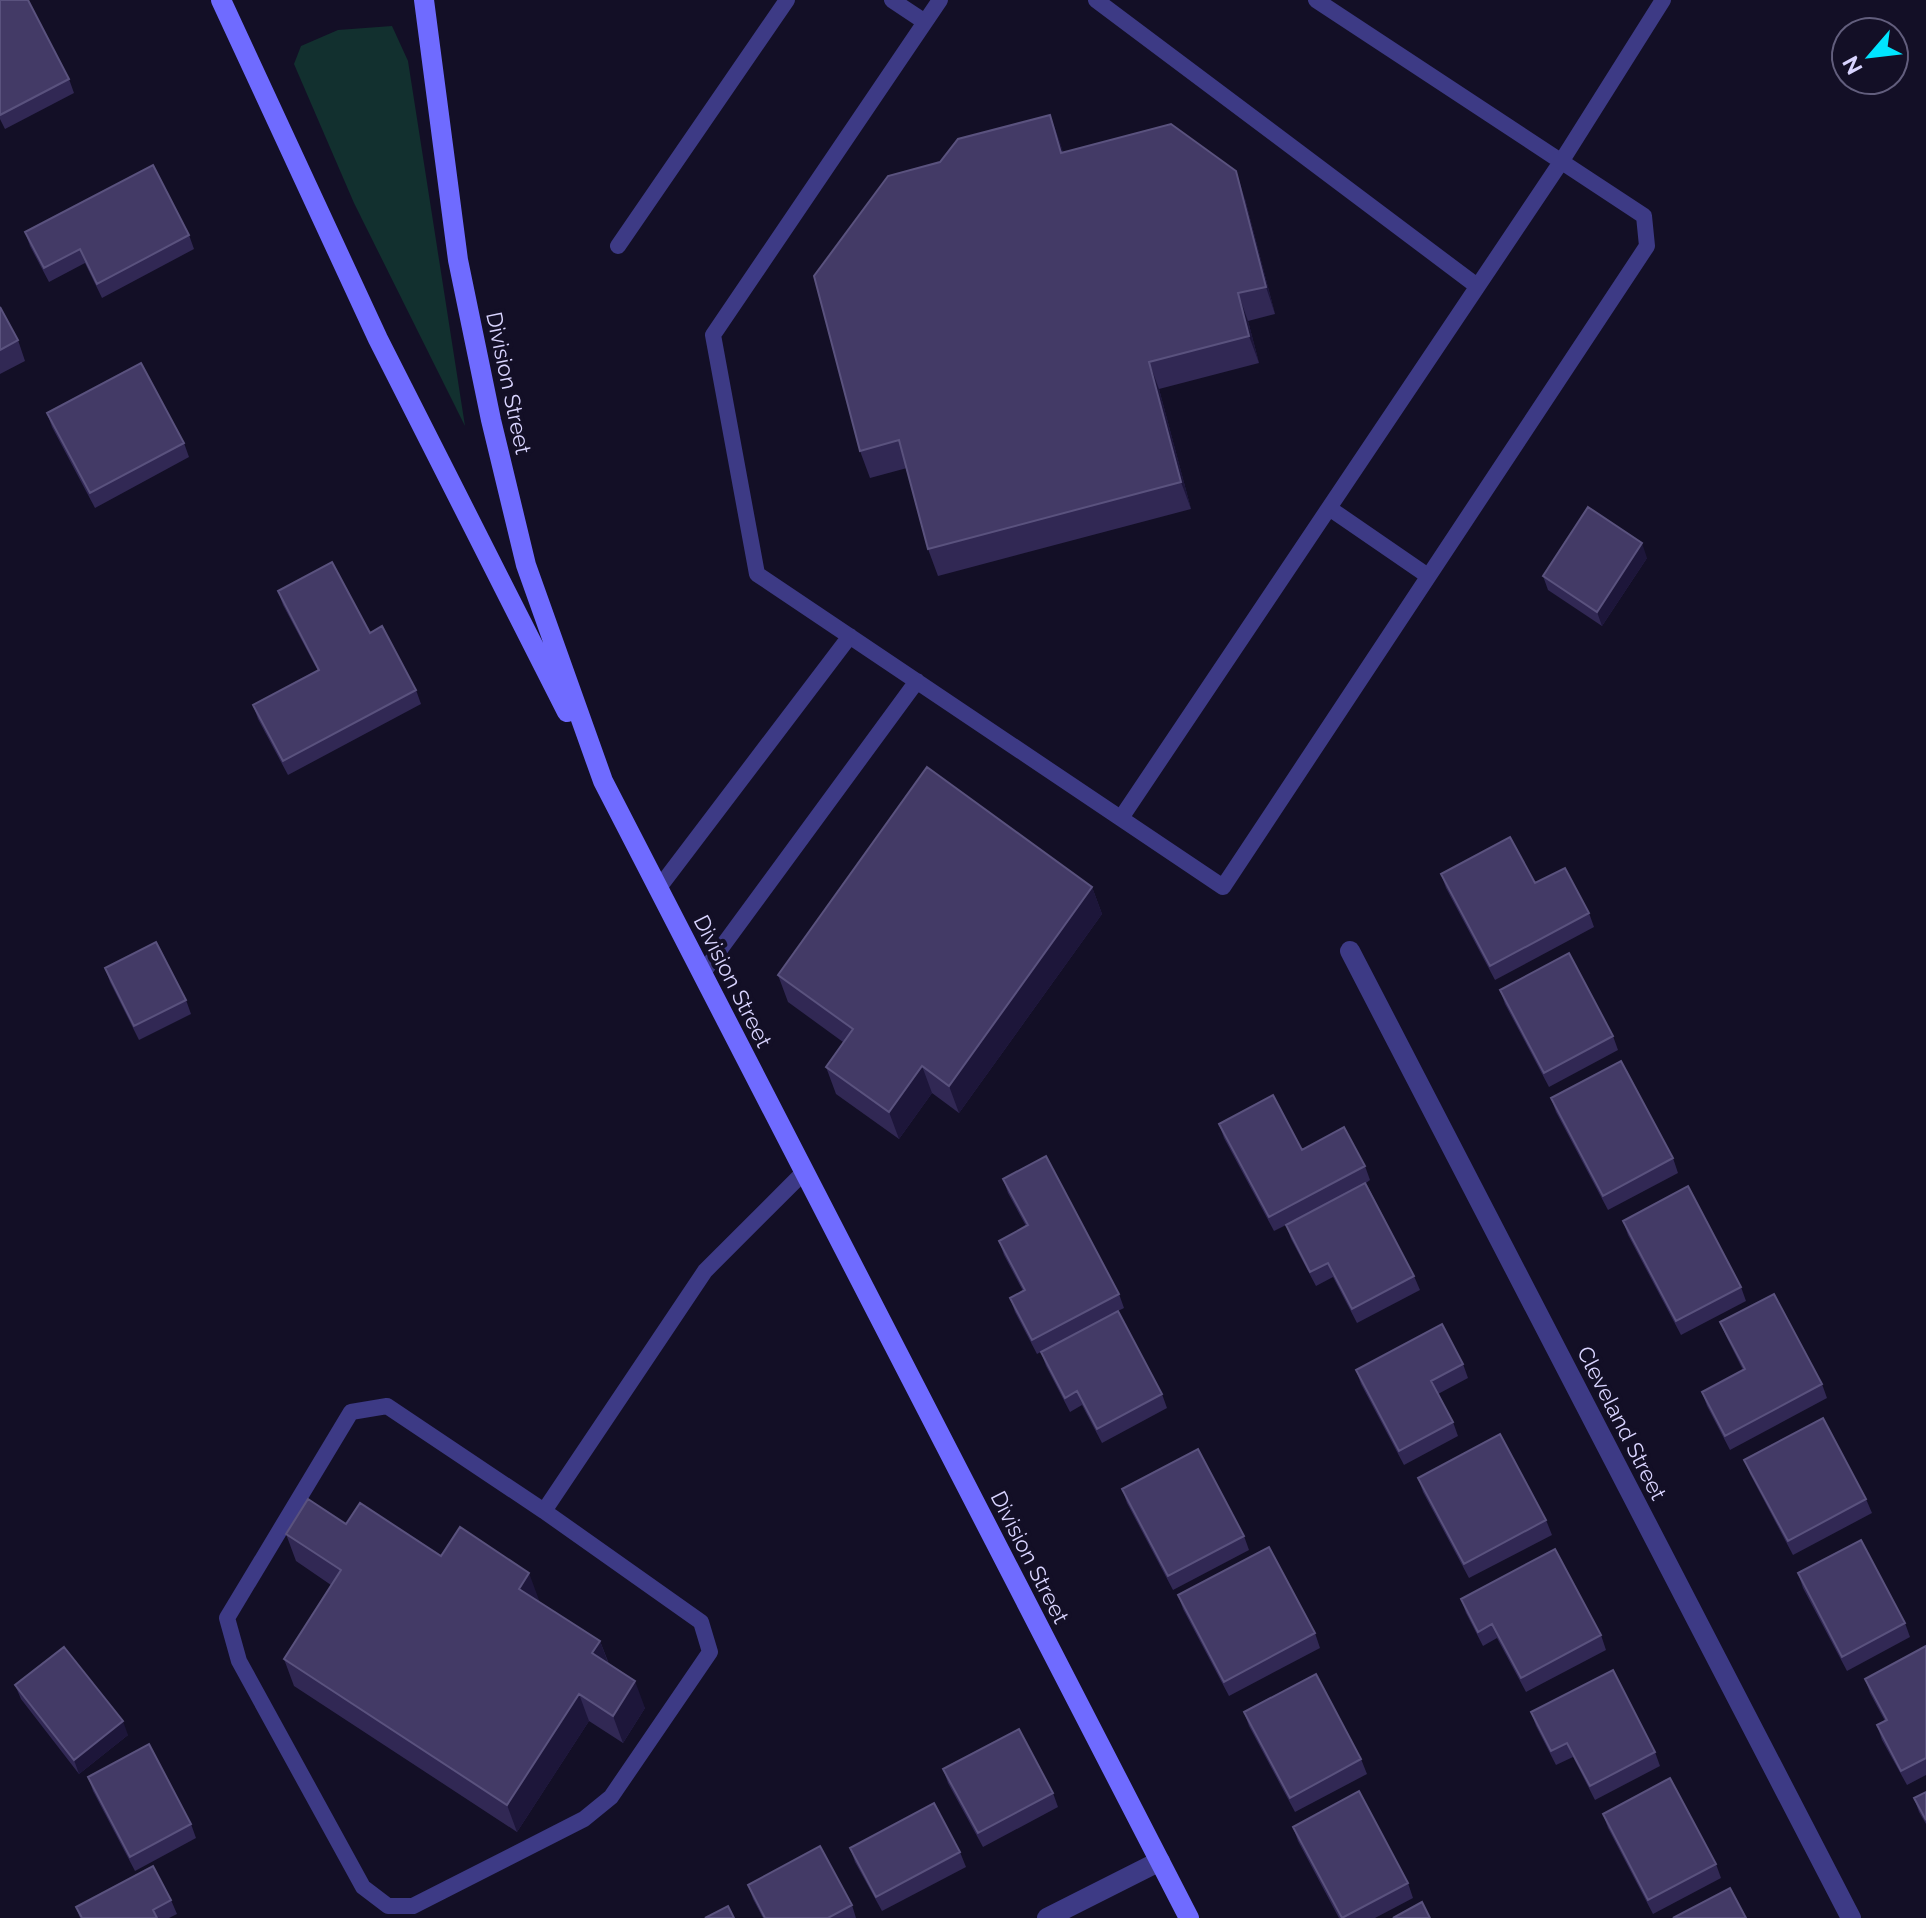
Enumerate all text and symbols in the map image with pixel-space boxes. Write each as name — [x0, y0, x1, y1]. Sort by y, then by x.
north arrow — [1830, 16, 1910, 96]
text: N — [1837, 52, 1868, 79]
street label: Division Street — [481, 309, 537, 457]
street label: Division Street — [689, 911, 778, 1052]
street label: Cleveland Street — [1572, 1342, 1672, 1505]
street label: Division Street — [986, 1487, 1075, 1628]

